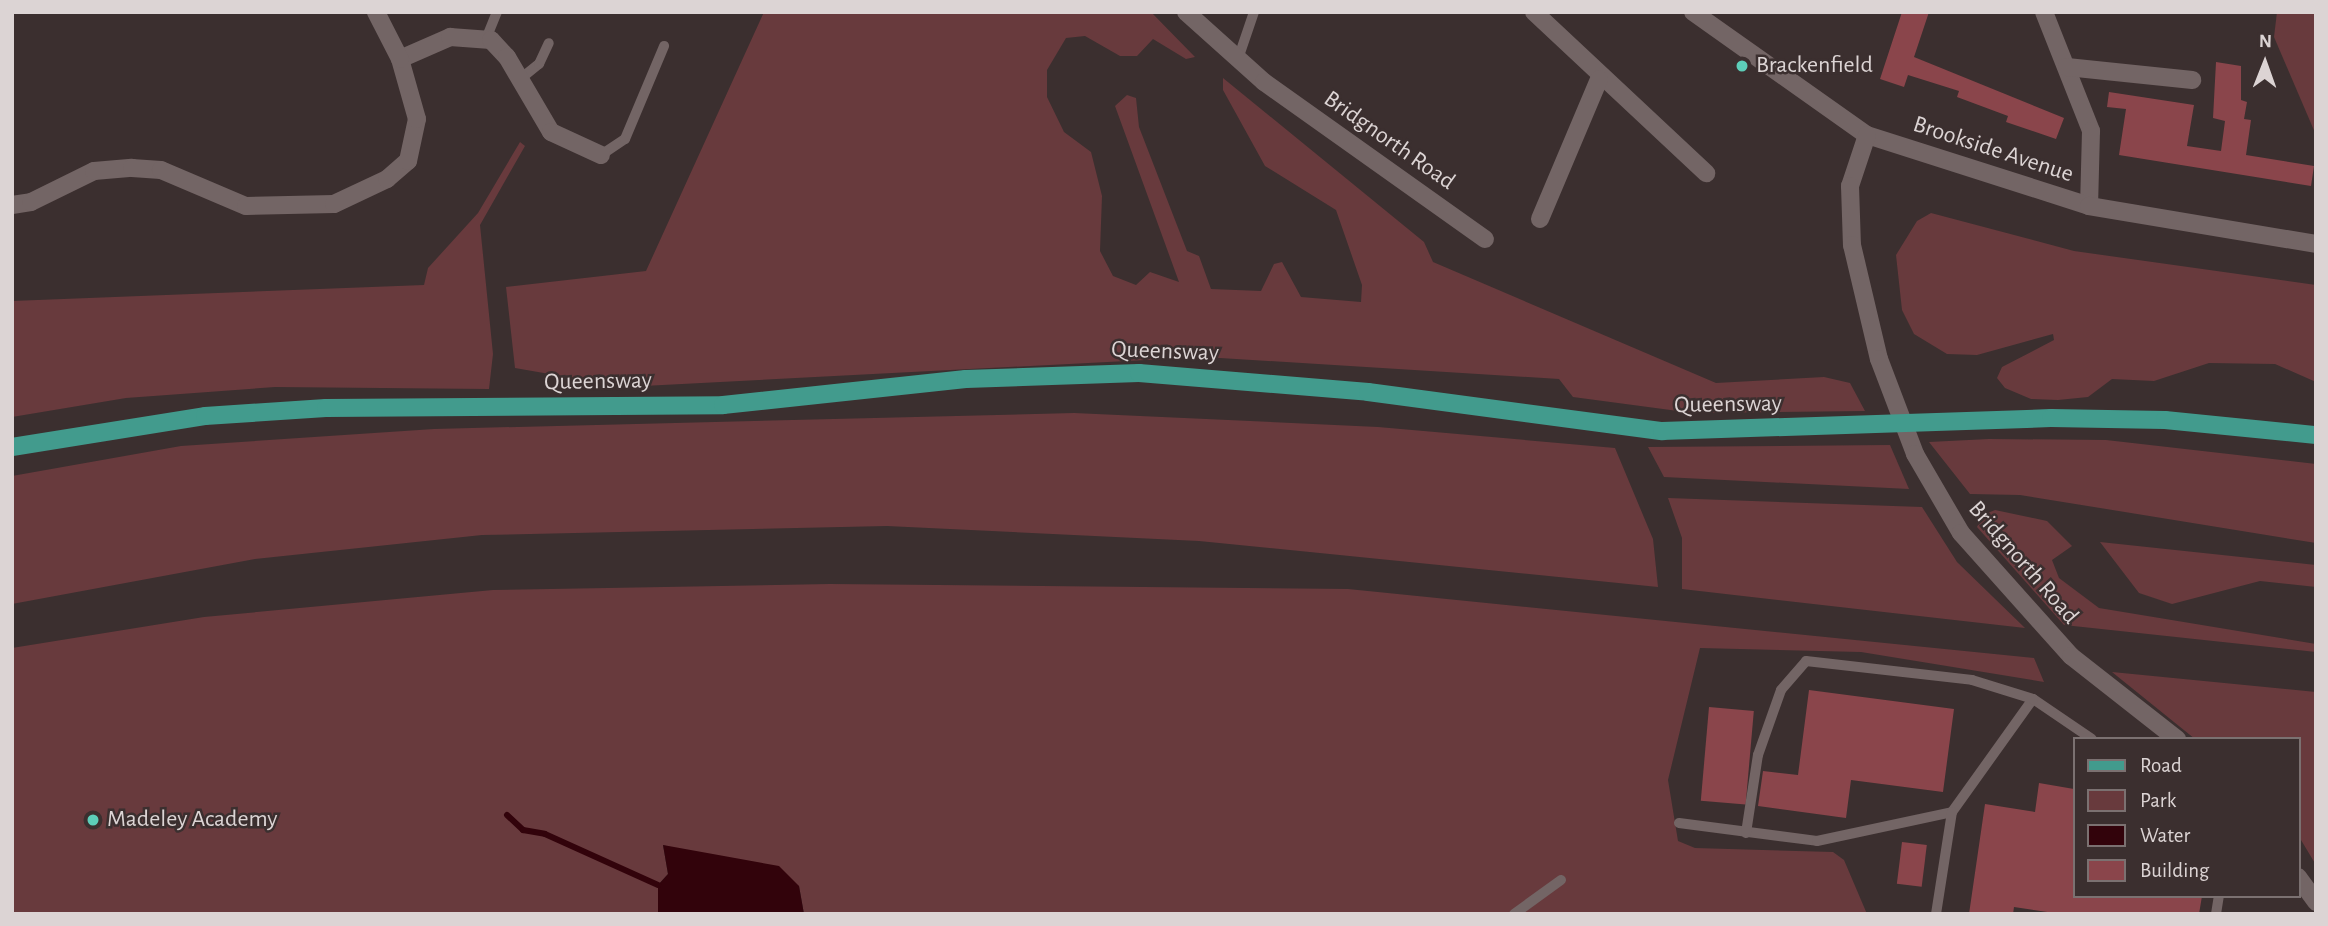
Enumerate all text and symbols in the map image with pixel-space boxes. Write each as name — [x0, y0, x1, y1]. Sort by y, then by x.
north arrow — [2230, 28, 2300, 98]
text: N — [2259, 32, 2272, 51]
place label: Brackenfield — [1756, 52, 1873, 80]
marker: Brackenfield — [1734, 58, 1750, 74]
street label: Bridgnorth Road — [1318, 85, 1460, 197]
street label: Brookside Avenue — [1909, 111, 2077, 189]
street label: Queensway — [1111, 336, 1219, 368]
street label: Queensway — [544, 367, 652, 397]
street label: Queensway — [1674, 390, 1782, 420]
street label: Bridgnorth Road — [1962, 496, 2084, 630]
legend — [2072, 737, 2300, 898]
text: Road — [2140, 755, 2182, 776]
text: Park — [2140, 790, 2176, 811]
place label: Madeley Academy — [107, 806, 277, 834]
marker: Madeley Academy — [85, 812, 101, 828]
text: Water — [2140, 825, 2190, 846]
text: Building — [2140, 860, 2209, 881]

